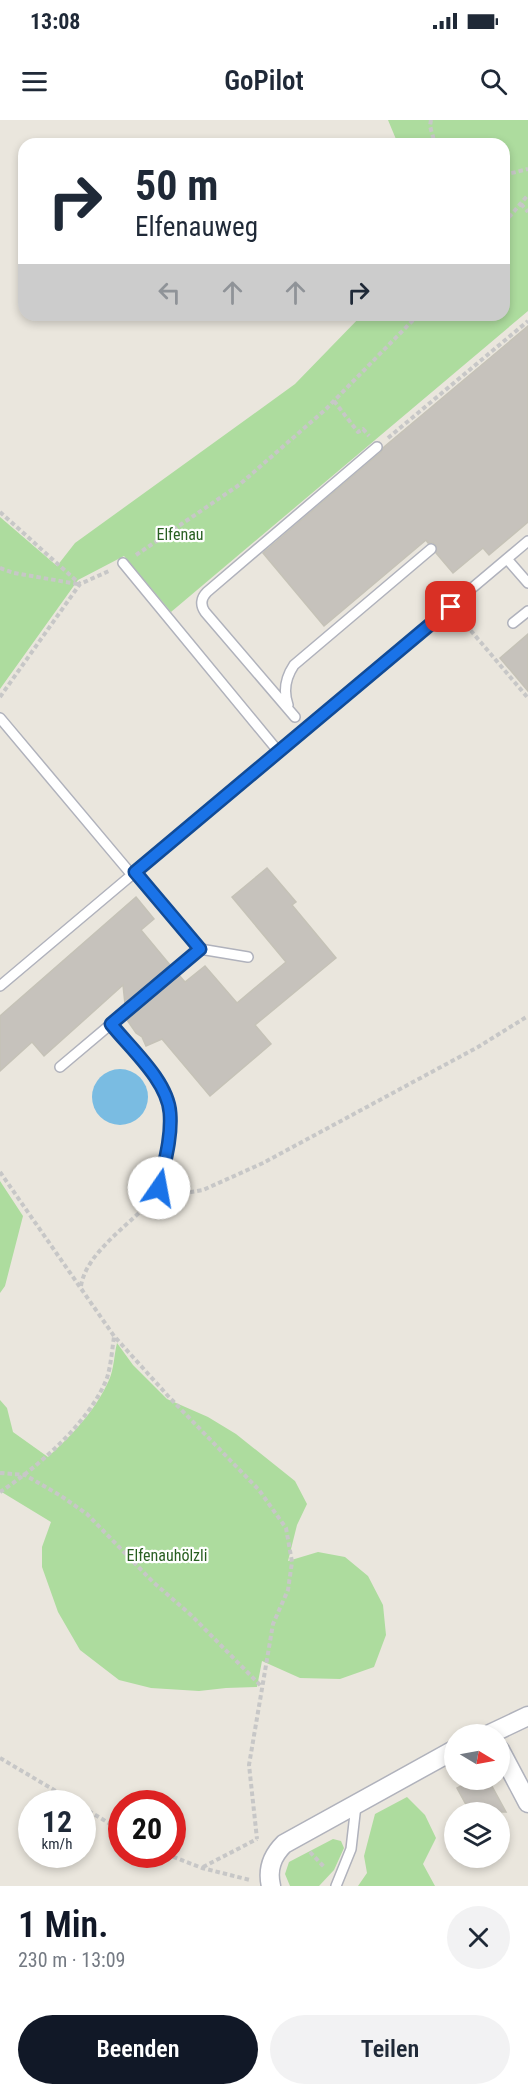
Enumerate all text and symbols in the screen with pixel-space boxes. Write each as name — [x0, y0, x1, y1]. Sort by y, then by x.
text: 13:08 — [30, 9, 81, 34]
icon: menu — [18, 65, 51, 98]
text: GoPilot — [224, 65, 304, 97]
icon: search — [477, 65, 510, 98]
text: 50 m — [135, 161, 218, 210]
icon: right — [36, 162, 114, 240]
text: Elfenauweg — [135, 211, 258, 243]
icon: left — [153, 276, 186, 309]
icon: ahead — [216, 276, 249, 309]
icon: ahead — [279, 276, 312, 309]
icon: right — [342, 276, 375, 309]
park label: Elfenau — [156, 525, 204, 544]
pin — [425, 581, 476, 632]
icon: arrive — [434, 590, 467, 623]
position arrow — [127, 1156, 191, 1220]
park label: Elfenauhölzli — [127, 1546, 207, 1565]
north arrow — [444, 1724, 510, 1790]
map controls — [444, 1724, 510, 1868]
speed limit sign: 20 — [108, 1790, 186, 1868]
button: layers — [444, 1802, 510, 1868]
text: 12 — [42, 1804, 72, 1839]
text: km/h — [42, 1835, 72, 1853]
text: 1 Min. — [18, 1904, 108, 1946]
button: close — [447, 1906, 510, 1969]
text: 230 m · 13:09 — [18, 1948, 125, 1972]
button: Beenden — [18, 2015, 258, 2084]
button: Teilen — [270, 2015, 510, 2084]

